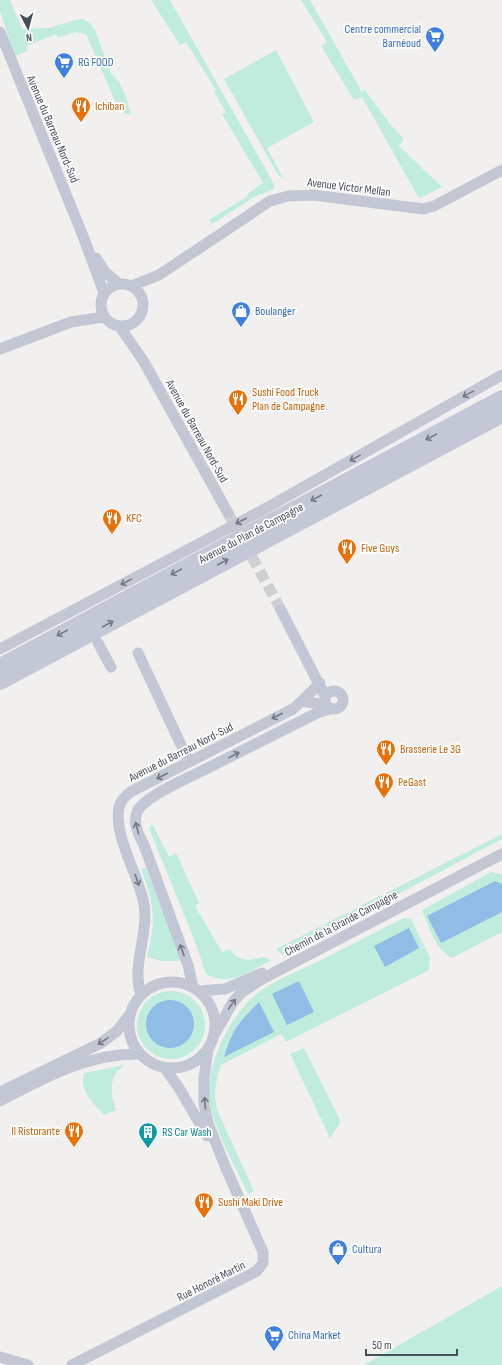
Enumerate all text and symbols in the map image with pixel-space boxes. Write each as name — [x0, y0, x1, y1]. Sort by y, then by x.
north arrow — [8, 8, 48, 48]
place label: Centre commercial Barnéoud — [344, 22, 421, 51]
supermarket icon: Centre commercial Barnéoud — [424, 25, 446, 53]
text: N — [25, 31, 33, 44]
supermarket icon: RG FOOD — [53, 51, 75, 79]
place label: RG FOOD — [78, 55, 114, 70]
street label: Avenue du Barreau Nord-Sud — [23, 72, 82, 185]
restaurant icon: Ichiban — [70, 95, 92, 123]
place label: Ichiban — [95, 99, 124, 114]
street label: Avenue Victor Mellan — [306, 175, 391, 200]
shop icon: Boulanger — [230, 300, 252, 328]
place label: Boulanger — [255, 304, 296, 319]
street label: Avenue du Barreau Nord-Sud — [162, 376, 231, 485]
place label: Sushi Food Truck Plan de Campagne — [252, 385, 325, 414]
restaurant icon: Sushi Food Truck Plan de Campagne — [227, 388, 249, 416]
one-way arrow — [462, 391, 474, 399]
one-way arrow — [425, 433, 437, 441]
one-way arrow — [349, 455, 361, 462]
one-way arrow — [310, 495, 322, 502]
street label: Avenue du Plan de Campagne — [196, 499, 306, 568]
restaurant icon: KFC — [101, 507, 123, 535]
place label: KFC — [126, 511, 142, 526]
one-way arrow — [235, 518, 247, 525]
restaurant icon: Five Guys — [336, 537, 358, 565]
place label: Five Guys — [361, 541, 399, 556]
one-way arrow — [217, 558, 229, 566]
one-way arrow — [171, 569, 183, 576]
one-way arrow — [120, 578, 132, 586]
one-way arrow — [102, 619, 114, 627]
one-way arrow — [56, 630, 68, 638]
one-way arrow — [272, 713, 284, 721]
street label: Avenue du Barreau Nord-Sud — [126, 720, 236, 786]
restaurant icon: Brasserie Le 3G — [375, 738, 397, 766]
place label: Brasserie Le 3G — [400, 742, 461, 757]
one-way arrow — [228, 751, 240, 758]
restaurant icon: PeGast — [373, 771, 395, 799]
one-way arrow — [156, 773, 168, 780]
place label: PeGast — [398, 775, 427, 790]
one-way arrow — [133, 822, 140, 835]
one-way arrow — [134, 873, 141, 886]
street label: Chemin de la Grande Campagne — [282, 887, 401, 960]
one-way arrow — [178, 943, 185, 956]
one-way arrow — [228, 998, 236, 1009]
one-way arrow — [97, 1037, 109, 1045]
one-way arrow — [201, 1097, 208, 1110]
restaurant icon: Il Ristorante — [63, 1120, 85, 1148]
building icon: RS Car Wash — [137, 1121, 159, 1149]
place label: Il Ristorante — [11, 1124, 60, 1139]
place label: RS Car Wash — [162, 1125, 212, 1140]
restaurant icon: Sushi Maki Drive — [193, 1191, 215, 1219]
place label: Sushi Maki Drive — [218, 1195, 283, 1210]
shop icon: Cultura — [327, 1238, 349, 1266]
place label: Cultura — [352, 1242, 382, 1257]
street label: Rue Honoré Martin — [174, 1258, 248, 1305]
supermarket icon: China Market — [263, 1324, 285, 1352]
place label: China Market — [288, 1328, 341, 1343]
scale bar — [366, 1331, 457, 1357]
text: 50 m — [372, 1338, 392, 1353]

